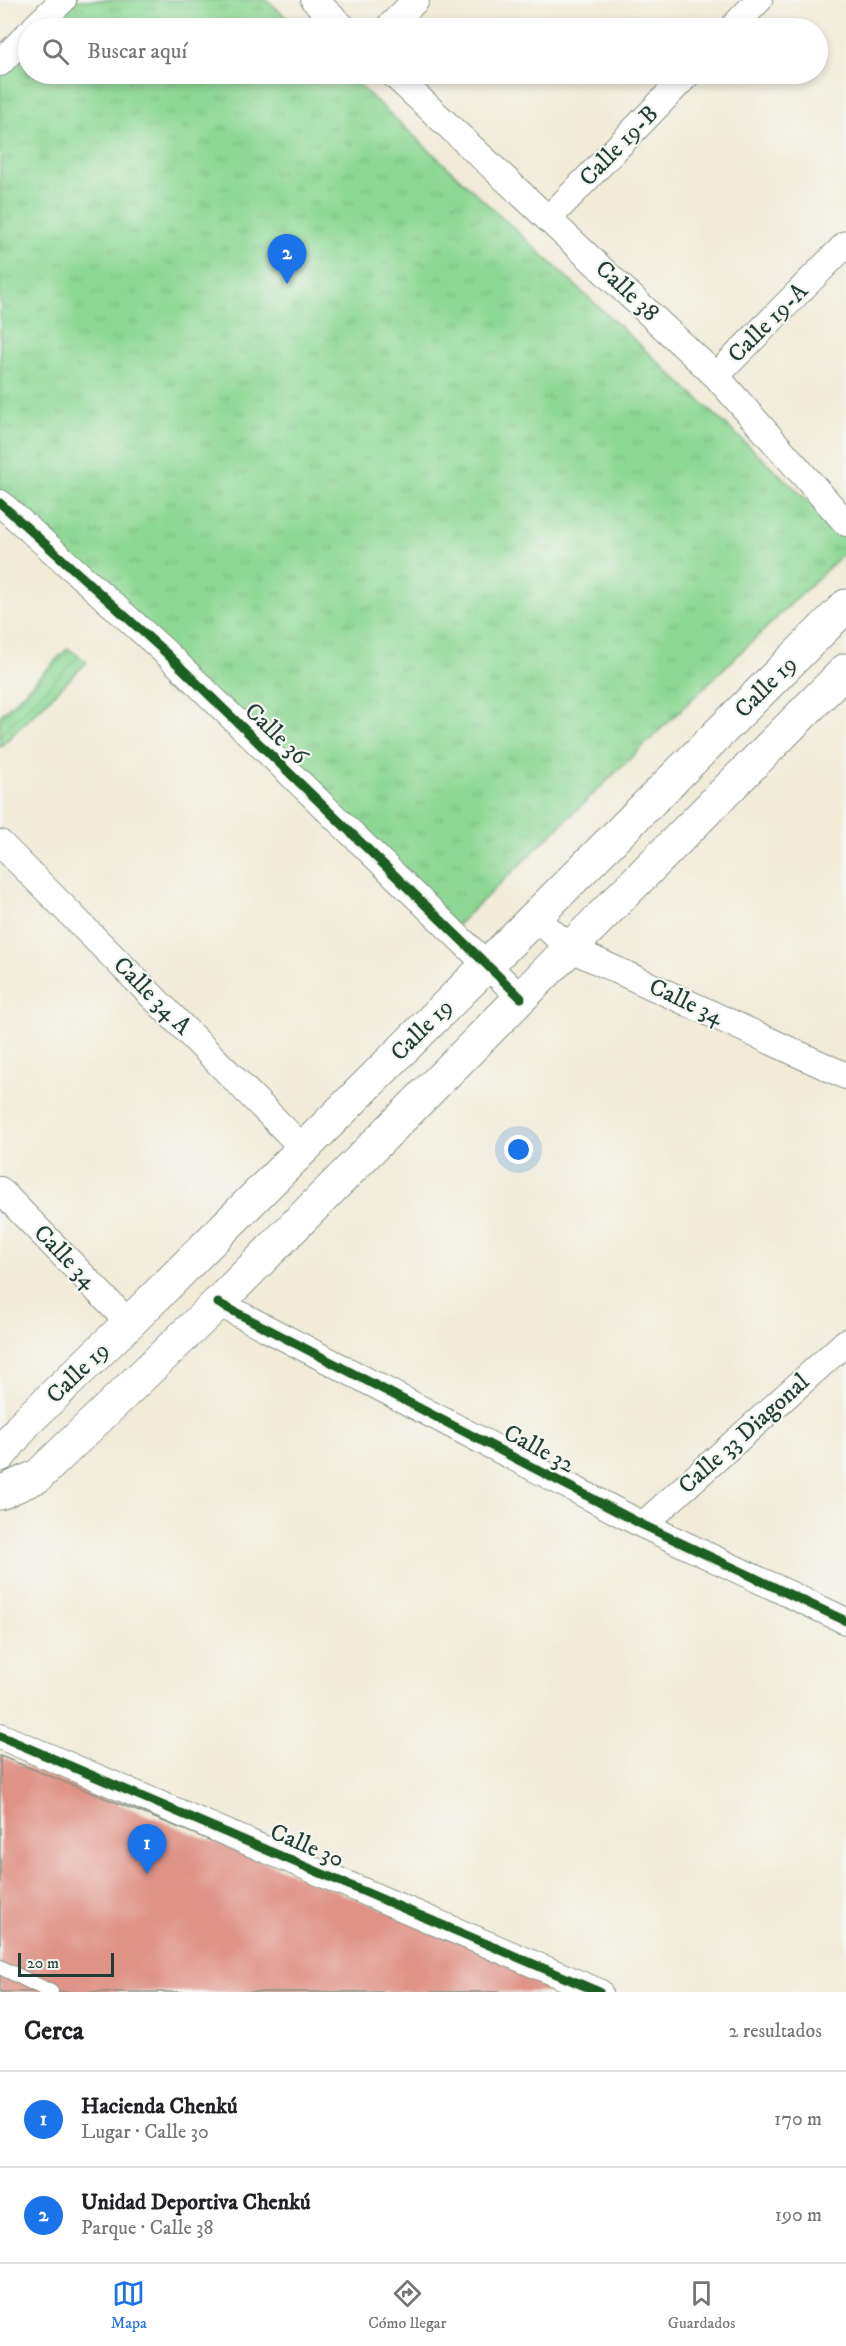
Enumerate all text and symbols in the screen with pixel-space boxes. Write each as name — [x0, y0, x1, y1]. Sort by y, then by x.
search box — [18, 18, 828, 84]
icon: search — [39, 35, 72, 68]
text: Buscar aquí — [87, 38, 187, 65]
street label: Calle 19-B — [573, 99, 665, 193]
pin: 2 — [268, 234, 306, 284]
street label: Calle 38 — [589, 254, 665, 328]
street label: Calle 19-A — [722, 276, 815, 369]
street label: Calle 19 — [728, 649, 804, 725]
street label: Calle 36 — [238, 696, 315, 773]
street label: Calle 34 A — [106, 950, 198, 1042]
street label: Calle 34 — [644, 972, 729, 1033]
street label: Calle 19 — [384, 992, 460, 1068]
your location — [504, 1135, 533, 1164]
street label: Calle 34 — [27, 1218, 104, 1296]
street label: Calle 19 — [40, 1336, 116, 1410]
street label: Calle 33 Diagonal — [672, 1367, 816, 1501]
street label: Calle 32 — [498, 1418, 580, 1480]
street label: Calle 30 — [265, 1817, 349, 1875]
pin: 1 — [128, 1824, 166, 1874]
scale bar — [18, 1950, 114, 1978]
text: 20 m — [27, 1953, 59, 1973]
text: Cerca — [24, 2015, 84, 2048]
text: 2 resultados — [729, 2019, 822, 2044]
text: Hacienda Chenkú — [81, 2093, 238, 2120]
text: 1 — [40, 2107, 47, 2132]
text: 170 m — [774, 2107, 822, 2132]
text: Lugar · Calle 30 — [81, 2120, 209, 2145]
text: Unidad Deportiva Chenkú — [81, 2189, 311, 2216]
text: 2 — [39, 2203, 48, 2228]
text: 190 m — [775, 2203, 822, 2228]
text: Parque · Calle 38 — [81, 2216, 213, 2241]
tab: Mapa — [111, 2277, 147, 2333]
tab: Cómo llegar — [368, 2277, 447, 2333]
tab: Guardados — [668, 2277, 735, 2333]

